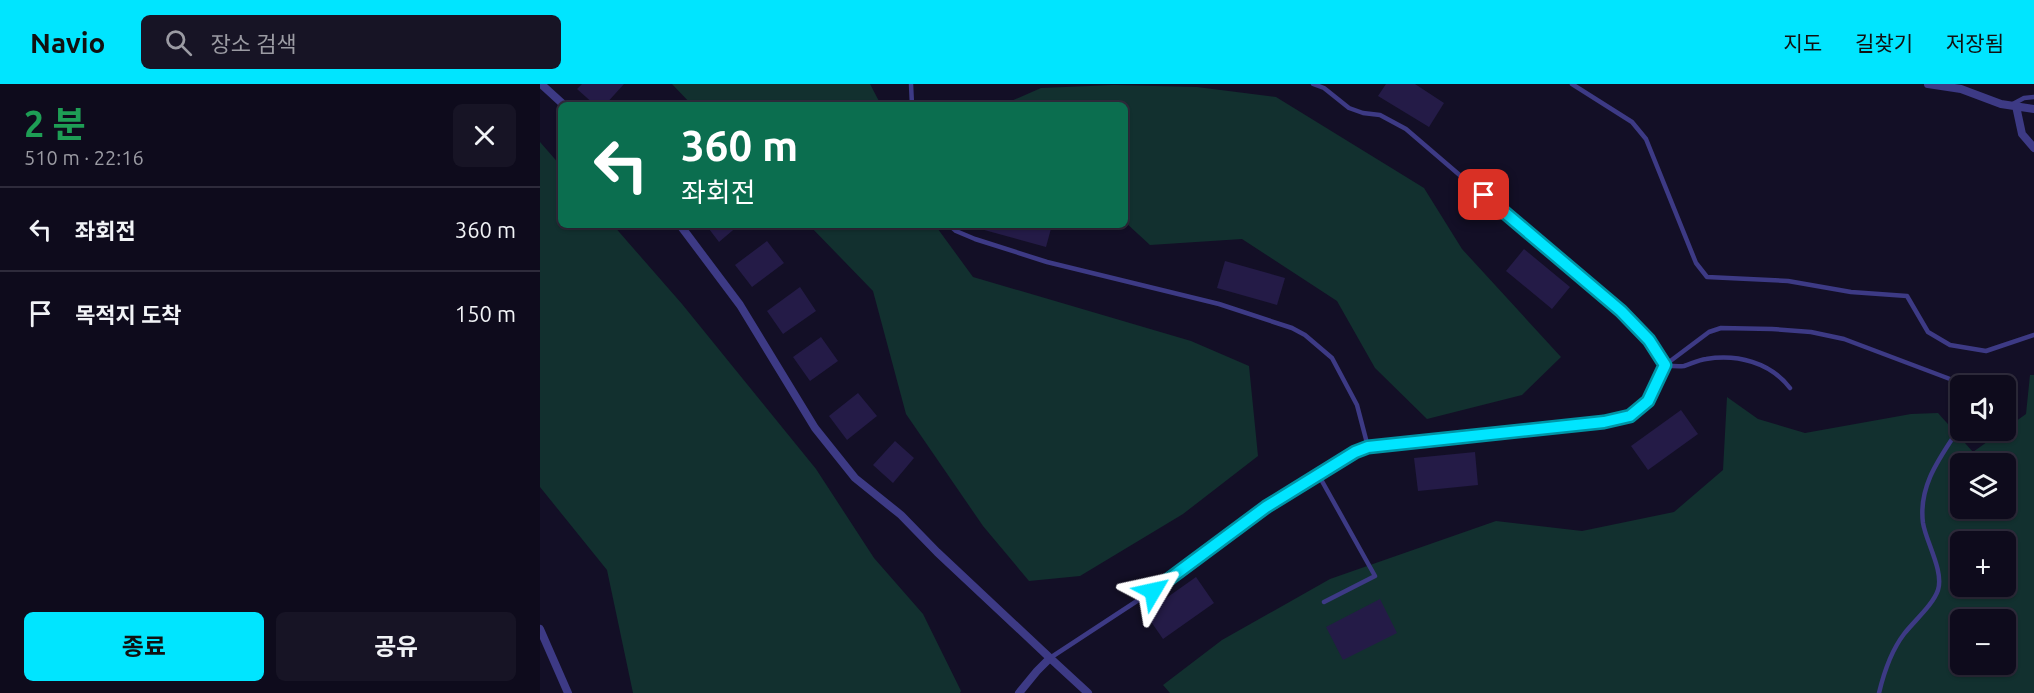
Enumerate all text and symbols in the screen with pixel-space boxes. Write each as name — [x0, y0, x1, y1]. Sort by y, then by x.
search box — [141, 15, 561, 69]
icon: search — [162, 26, 195, 59]
text: Navio — [30, 27, 105, 58]
text: 장소 검색 — [210, 31, 296, 56]
text: 지도 — [1783, 31, 1822, 55]
text: 길찾기 — [1855, 31, 1913, 55]
text: 저장됨 — [1946, 31, 2004, 55]
text: 2 분 — [24, 103, 86, 144]
button: close — [453, 104, 516, 167]
text: 360 m — [681, 122, 798, 169]
icon: left — [582, 126, 660, 204]
text: 510 m · 22:16 — [24, 146, 144, 169]
pin — [1458, 169, 1509, 220]
text: 좌회전 — [681, 177, 756, 207]
icon: arrive — [1467, 178, 1500, 211]
icon: left — [24, 213, 57, 246]
text: 360 m — [455, 217, 516, 242]
text: 좌회전 — [75, 218, 136, 243]
icon: arrive — [24, 297, 57, 330]
text: 150 m — [455, 301, 516, 326]
text: 목적지 도착 — [75, 302, 181, 327]
map controls — [1950, 375, 2016, 675]
button: sound — [1950, 375, 2016, 441]
button: layers — [1950, 453, 2016, 519]
button: + — [1950, 531, 2016, 597]
position arrow — [1121, 559, 1185, 623]
button: − — [1950, 609, 2016, 675]
button: 종료 — [24, 612, 264, 681]
button: 공유 — [276, 612, 516, 681]

